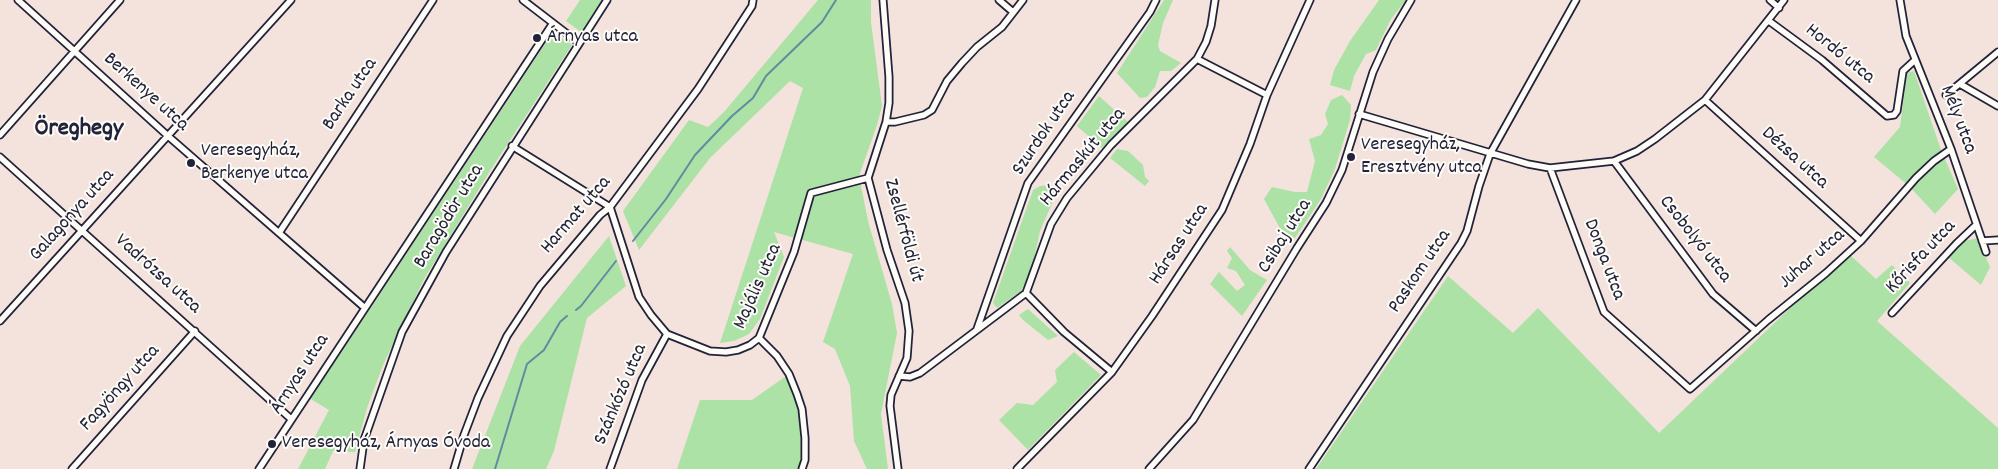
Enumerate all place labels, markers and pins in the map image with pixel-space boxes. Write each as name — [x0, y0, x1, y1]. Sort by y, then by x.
place label: Árnyas utca — [547, 26, 638, 50]
marker: Árnyas utca — [531, 32, 543, 44]
place label: Veresegyház, Eresztvény utca — [1361, 134, 1482, 181]
place label: Veresegyház, Berkenye utca — [201, 140, 308, 187]
marker: Veresegyház, Eresztvény utca — [1345, 151, 1357, 163]
marker: Veresegyház, Berkenye utca — [185, 157, 197, 169]
place label: Veresegyház, Árnyas Óvoda — [282, 432, 490, 456]
marker: Veresegyház, Árnyas Óvoda — [266, 438, 278, 450]

